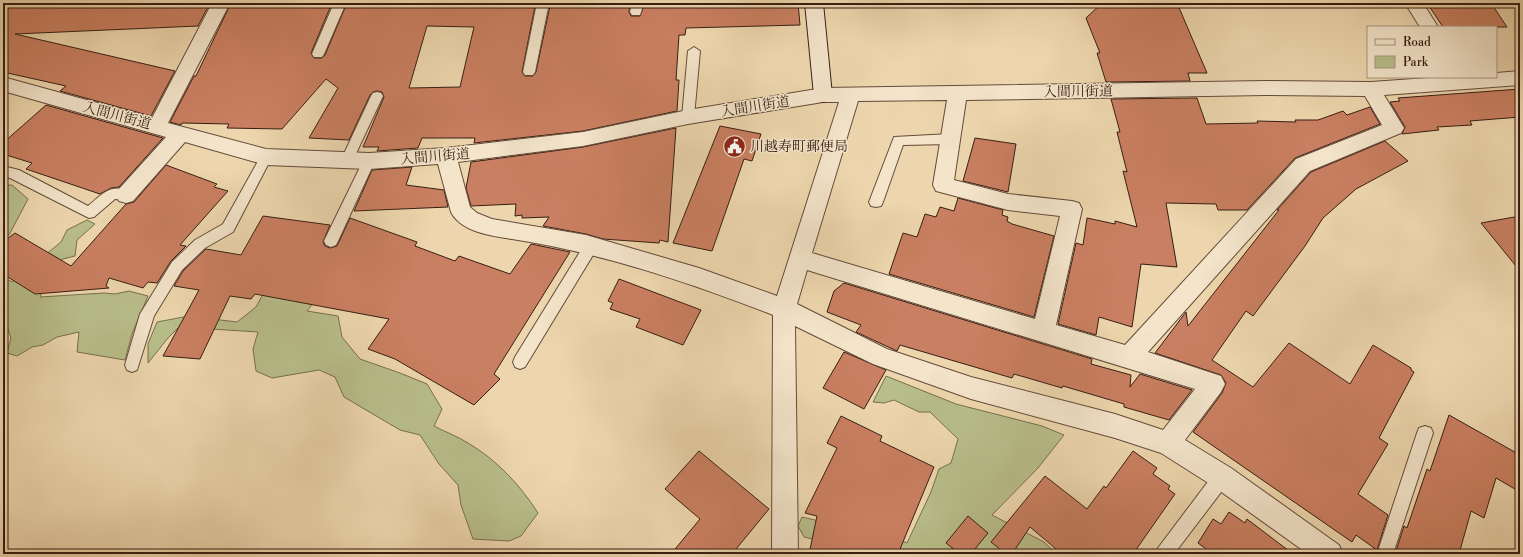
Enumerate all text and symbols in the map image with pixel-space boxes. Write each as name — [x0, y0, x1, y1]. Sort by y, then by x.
legend — [1367, 26, 1497, 78]
text: Road — [1403, 35, 1431, 50]
text: Park — [1403, 55, 1429, 70]
street label: 入間川街道 — [1043, 82, 1113, 102]
street label: 入間川街道 — [719, 93, 791, 121]
street label: 入間川街道 — [81, 98, 153, 134]
public building icon: 川越寿町郵便局 — [722, 133, 748, 159]
place label: 川越寿町郵便局 — [750, 138, 848, 156]
street label: 入間川街道 — [399, 145, 471, 169]

